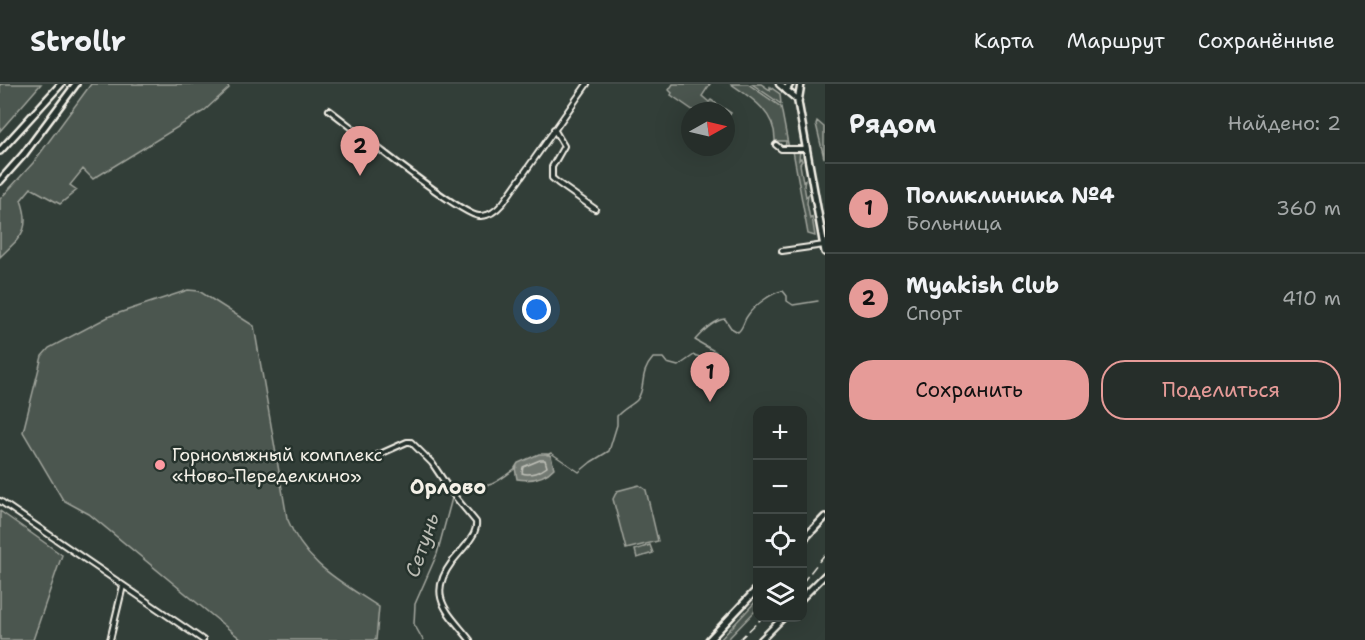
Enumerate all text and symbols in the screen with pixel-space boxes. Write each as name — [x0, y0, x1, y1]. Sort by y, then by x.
text: Strollr — [30, 22, 126, 60]
text: Карта — [974, 27, 1034, 55]
text: Маршрут — [1067, 27, 1165, 55]
text: Сохранённые — [1198, 27, 1335, 55]
north arrow — [681, 102, 735, 156]
text: Рядом — [849, 106, 936, 141]
text: Найдено: 2 — [1228, 110, 1341, 136]
pin: 2 — [340, 126, 380, 176]
text: Поликлиника №4 — [906, 181, 1115, 210]
text: 1 — [864, 195, 873, 221]
text: 360 m — [1276, 195, 1341, 221]
text: Больница — [906, 210, 1002, 236]
text: Myakish Club — [906, 271, 1059, 300]
text: 2 — [862, 285, 876, 311]
text: 410 m — [1282, 285, 1341, 311]
your location — [522, 295, 551, 324]
text: Спорт — [906, 300, 962, 326]
pin: 1 — [690, 352, 730, 402]
button: Сохранить — [849, 360, 1089, 420]
button: Поделиться — [1101, 360, 1341, 420]
map controls — [753, 406, 807, 622]
button: + — [753, 406, 807, 460]
place label: Горнолыжный комплекс «Ново-Переделкино» — [172, 443, 383, 488]
marker: Горнолыжный комплекс «Ново-Переделкино» — [153, 458, 167, 472]
button: − — [753, 460, 807, 514]
district label: Орлово — [410, 474, 486, 500]
water label: Сетунь — [399, 509, 445, 581]
button: locate — [753, 514, 807, 568]
button: layers — [753, 568, 807, 622]

